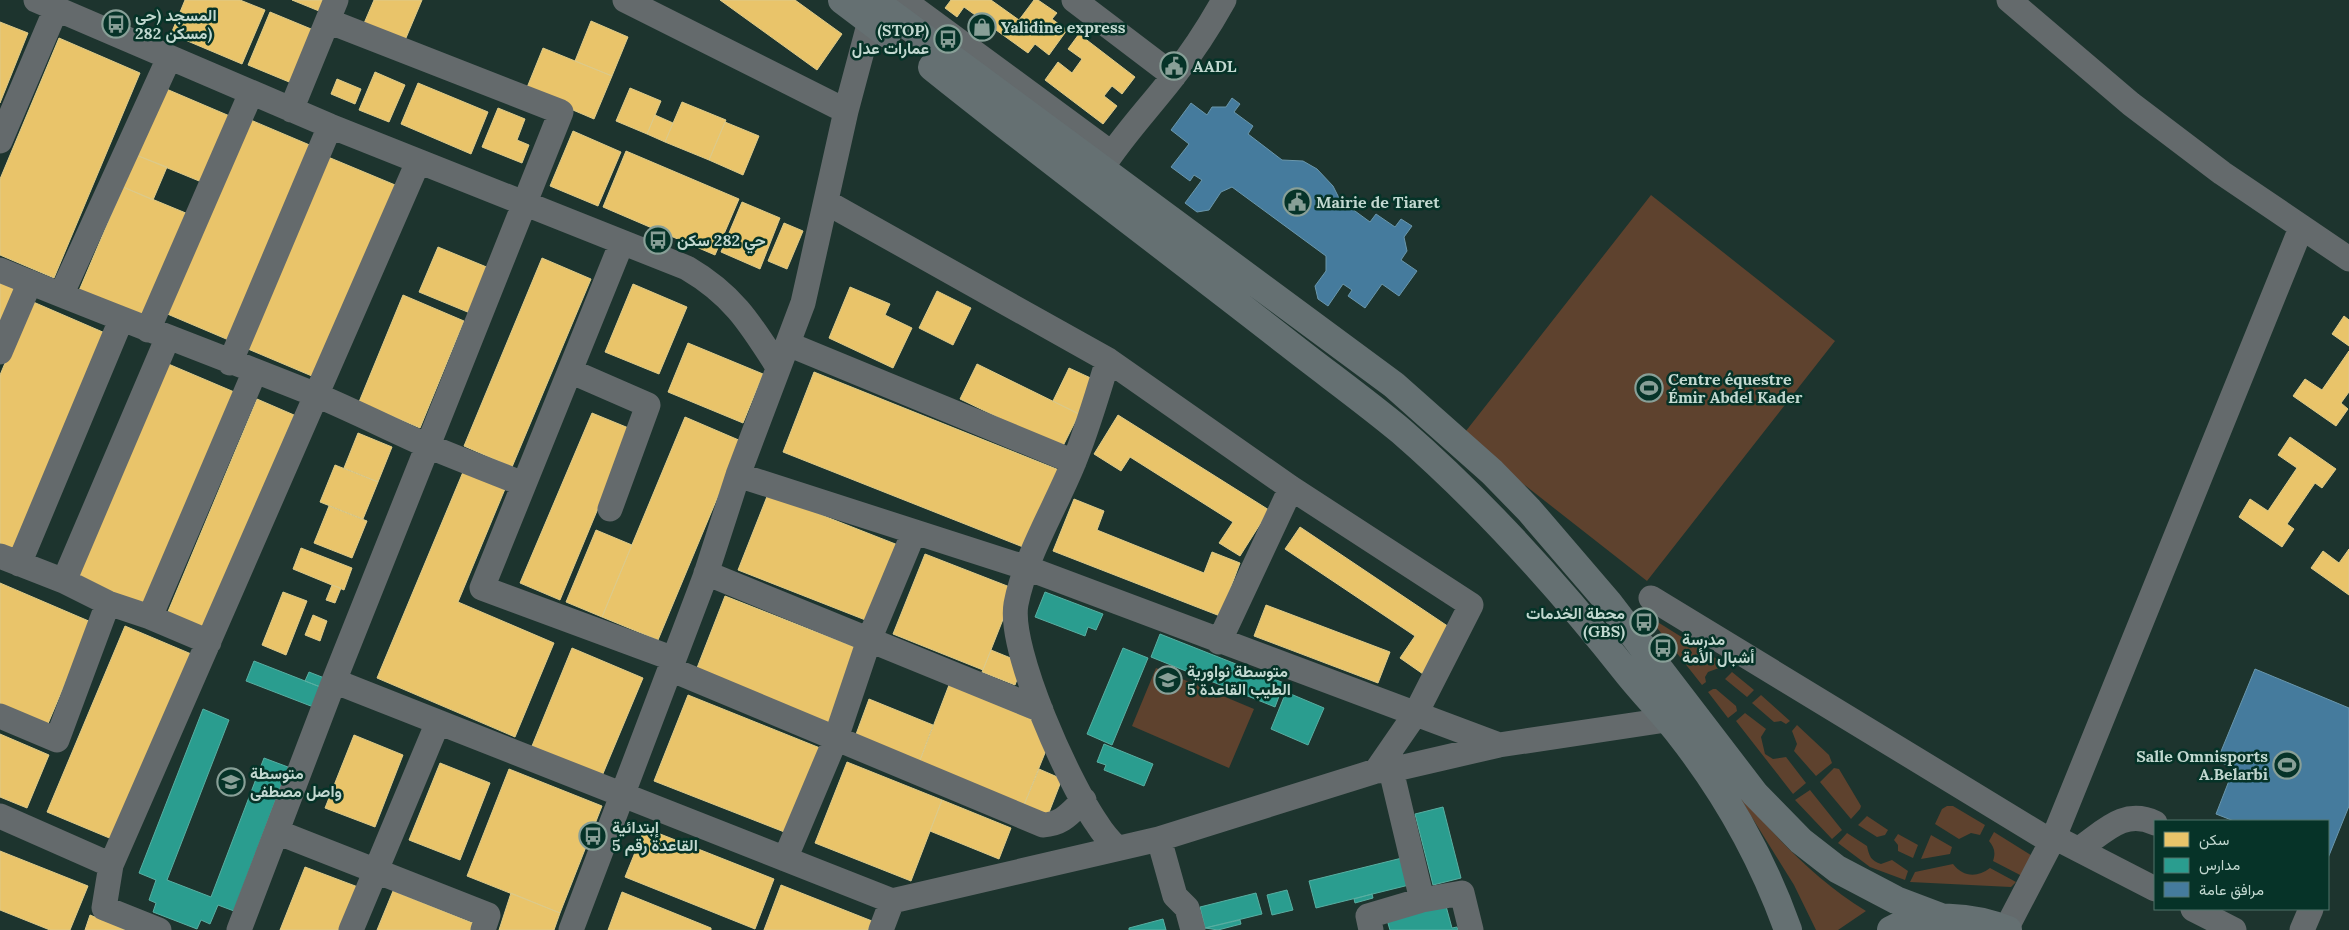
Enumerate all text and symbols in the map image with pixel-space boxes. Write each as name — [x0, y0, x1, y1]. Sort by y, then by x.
place label: المسجد (حي 282 مسكن) — [135, 5, 217, 44]
bus stop icon: المسجد (حي 282 مسكن) — [101, 9, 131, 39]
shop icon: Yalidine express — [967, 12, 997, 42]
place label: Yalidine express — [1001, 17, 1126, 37]
place label: (STOP) عمارات عدل — [852, 20, 929, 59]
bus stop icon: (STOP) عمارات عدل — [933, 24, 963, 54]
public building icon: AADL — [1159, 51, 1189, 81]
place label: AADL — [1193, 56, 1237, 76]
public building icon: Mairie de Tiaret — [1282, 187, 1312, 217]
place label: Mairie de Tiaret — [1316, 192, 1440, 212]
bus stop icon: حي 282 سكن — [643, 225, 673, 255]
place label: حي 282 سكن — [677, 230, 766, 254]
place label: Centre équestre Émir Abdel Kader — [1668, 369, 1803, 407]
sports icon: Centre équestre Émir Abdel Kader — [1634, 373, 1664, 403]
place label: محطة الخدمات (GBS) — [1526, 603, 1625, 642]
bus stop icon: محطة الخدمات (GBS) — [1629, 607, 1659, 637]
place label: مدرسة أشبال الأمة — [1682, 629, 1754, 667]
bus stop icon: مدرسة أشبال الأمة — [1648, 633, 1678, 663]
place label: متوسطة نواورية الطيب القاعدة 5 — [1187, 661, 1291, 699]
school or university icon: متوسطة نواورية الطيب القاعدة 5 — [1153, 665, 1183, 695]
place label: Salle Omnisports A.Belarbi — [2136, 746, 2268, 784]
sports icon: Salle Omnisports A.Belarbi — [2272, 750, 2302, 780]
place label: متوسطة واصل مصطفى — [250, 763, 342, 802]
school or university icon: متوسطة واصل مصطفى — [216, 767, 246, 797]
place label: إبتدائية القاعدة رقم 5 — [612, 817, 698, 856]
legend — [2154, 820, 2329, 910]
bus stop icon: إبتدائية القاعدة رقم 5 — [578, 821, 608, 851]
text: سكن — [2199, 830, 2229, 850]
text: مدارس — [2199, 855, 2240, 875]
text: مرافق عامة — [2199, 880, 2264, 900]

